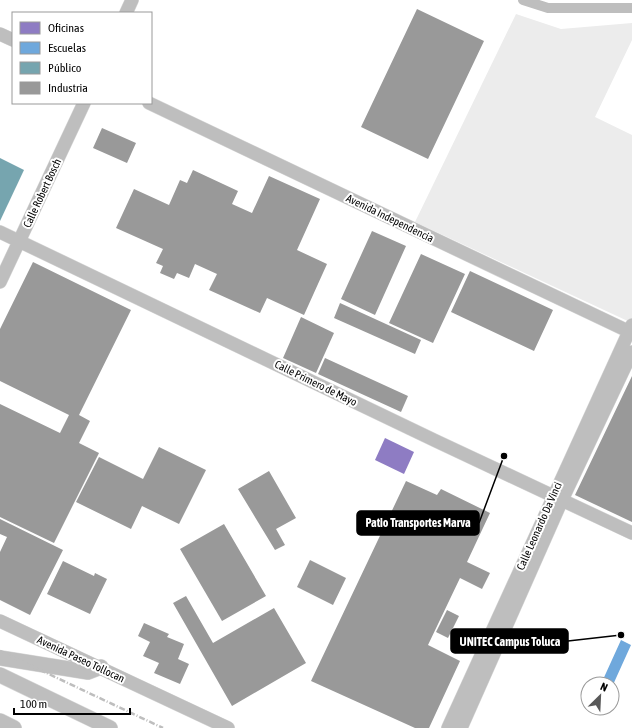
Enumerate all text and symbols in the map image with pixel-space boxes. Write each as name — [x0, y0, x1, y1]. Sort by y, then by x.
legend — [12, 12, 152, 104]
text: Oficinas — [48, 21, 84, 35]
text: Escuelas — [48, 41, 86, 55]
text: Público — [48, 61, 82, 75]
text: Industria — [48, 81, 88, 95]
street label: Calle Robert Bosch — [21, 157, 63, 229]
street label: Avenida Independencia — [344, 192, 436, 244]
street label: Calle Primero de Mayo — [273, 358, 359, 408]
street label: Calle Leonardo Da Vinci — [514, 480, 564, 572]
callout: Patio Transportes Marva — [357, 511, 479, 535]
text: Patio Transportes Marva — [365, 516, 471, 530]
callout: UNITEC Campus Toluca — [451, 629, 568, 653]
street label: Avenida Paseo Tollocan — [35, 633, 127, 685]
text: UNITEC Campus Toluca — [460, 635, 561, 649]
north arrow — [580, 676, 620, 716]
text: N — [599, 680, 609, 694]
scale bar — [14, 690, 130, 716]
text: 100 m — [20, 697, 47, 711]

